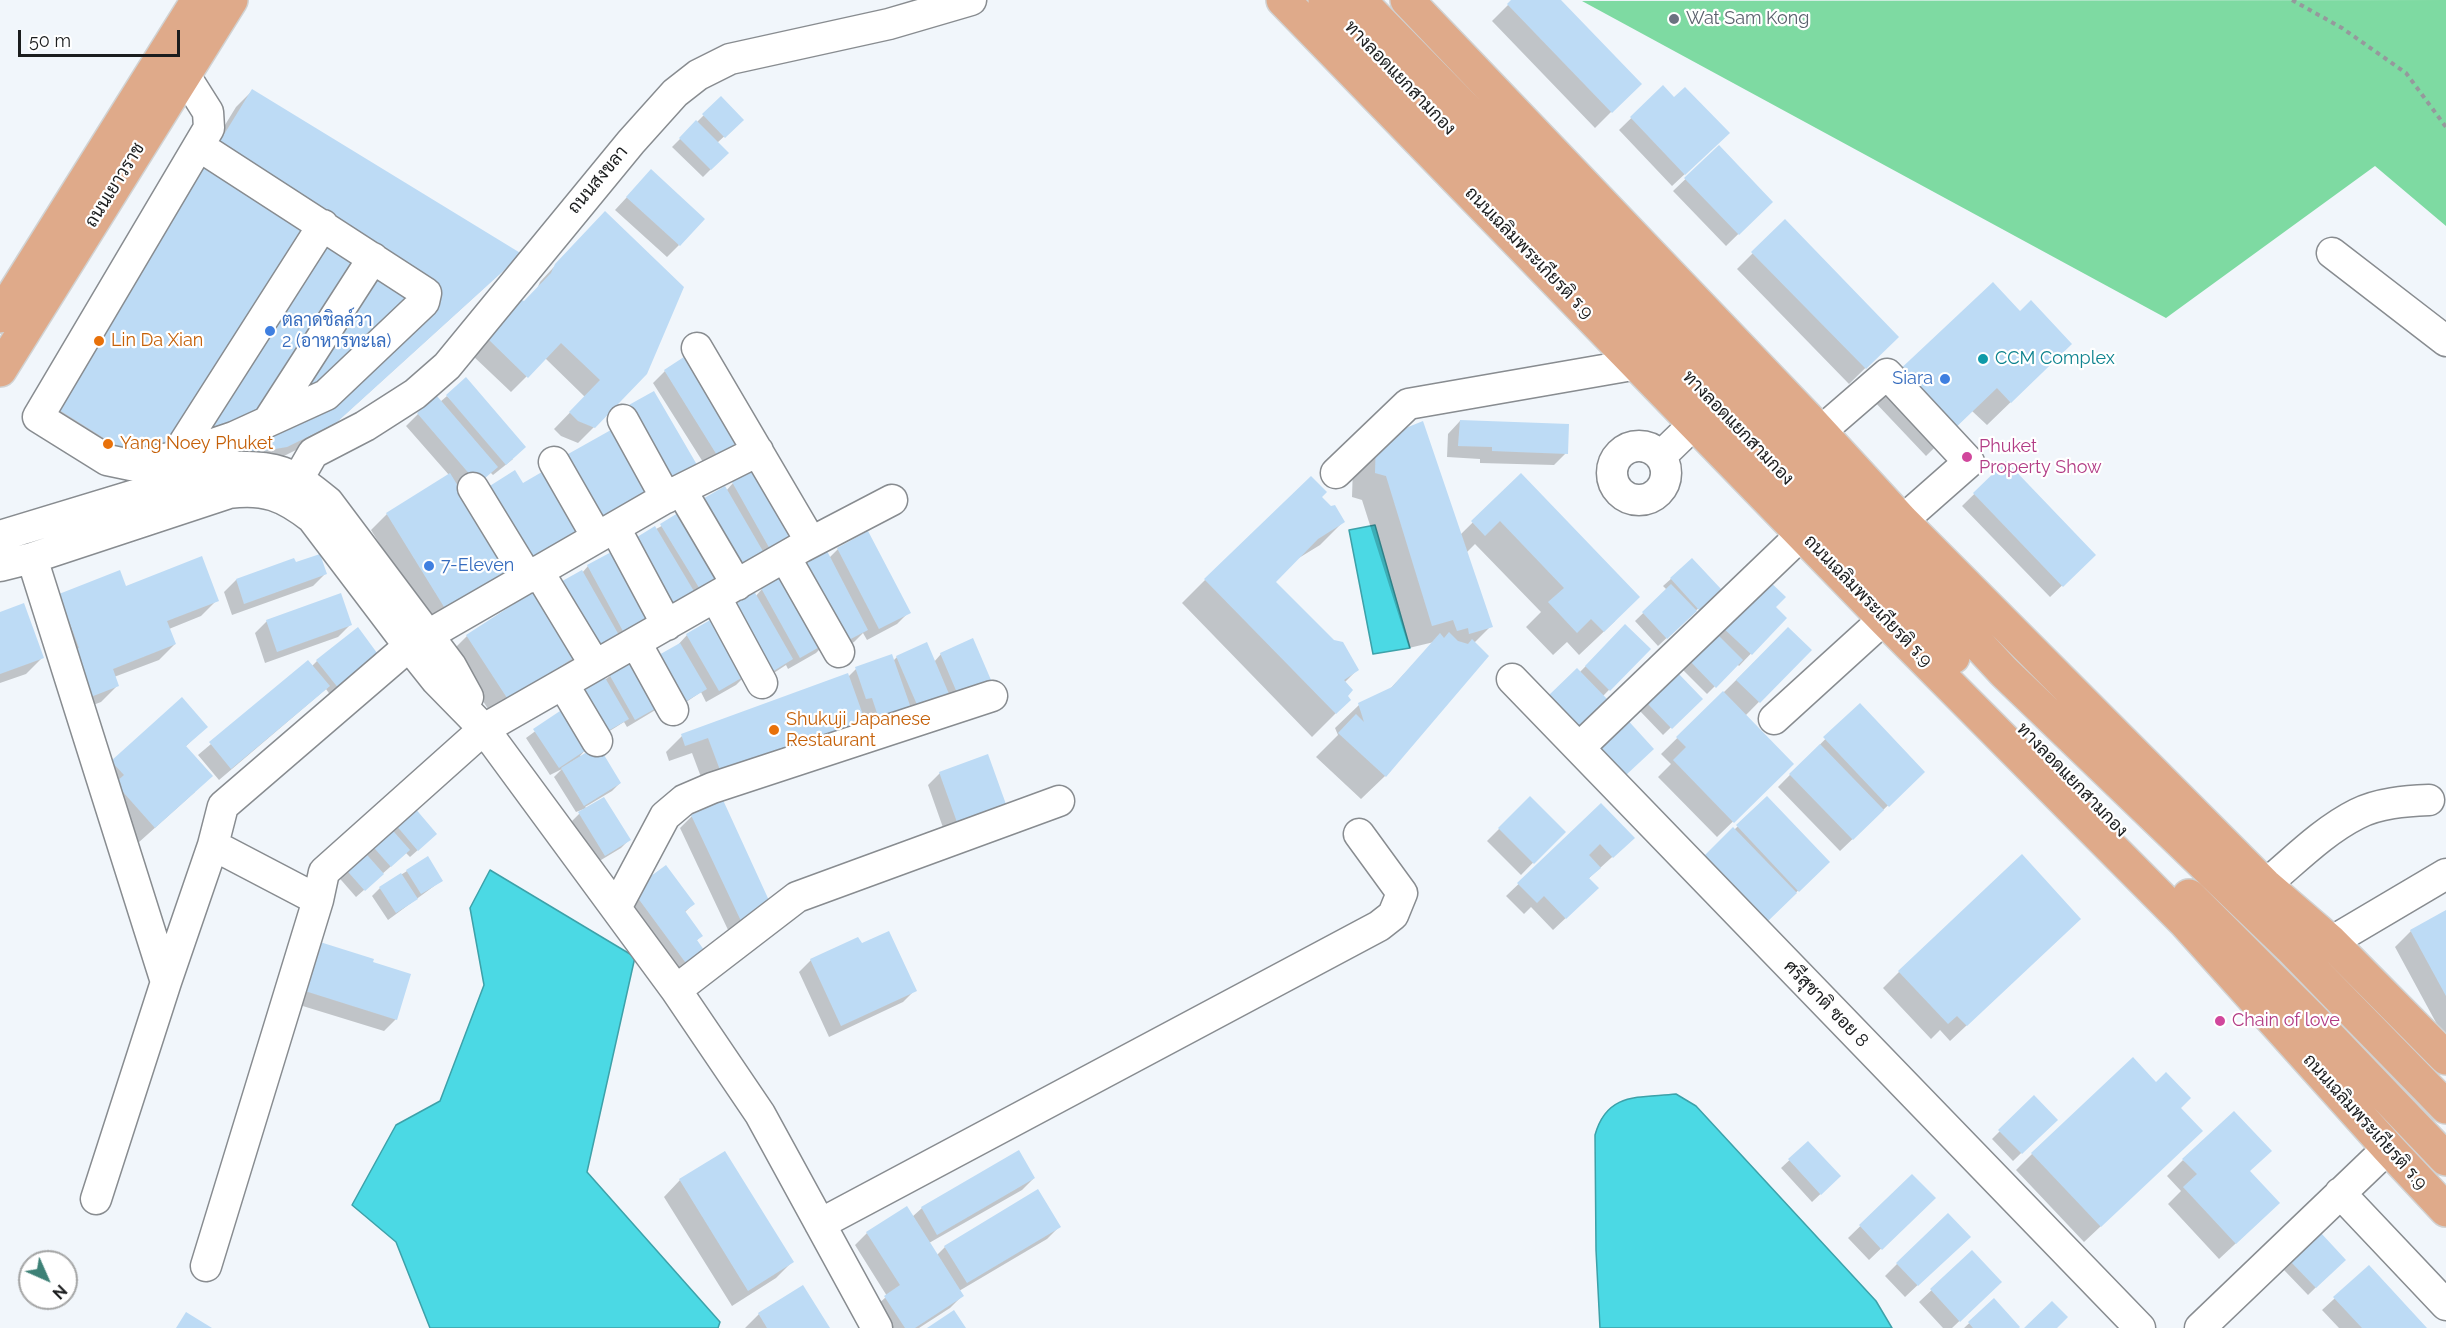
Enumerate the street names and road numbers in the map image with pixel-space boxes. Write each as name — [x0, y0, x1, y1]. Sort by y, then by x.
street label: ทางลอดแยกสามกอง — [1340, 16, 1460, 140]
street label: ถนนเยาวราช — [81, 139, 149, 231]
street label: ถนนสงขลา — [563, 142, 633, 218]
street label: ถนนเฉลิมพระเกียรติ ร.9 — [1460, 183, 1598, 323]
street label: ทางลอดแยกสามกอง — [1678, 366, 1798, 490]
street label: ถนนเฉลิมพระเกียรติ ร.9 — [1799, 531, 1937, 671]
street label: ทางลอดแยกสามกอง — [2012, 718, 2132, 842]
street label: ศรีสุชาติ ซอย 8 — [1779, 956, 1873, 1052]
street label: ถนนเฉลิมพระเกียรติ ร.9 — [2298, 1050, 2432, 1194]

